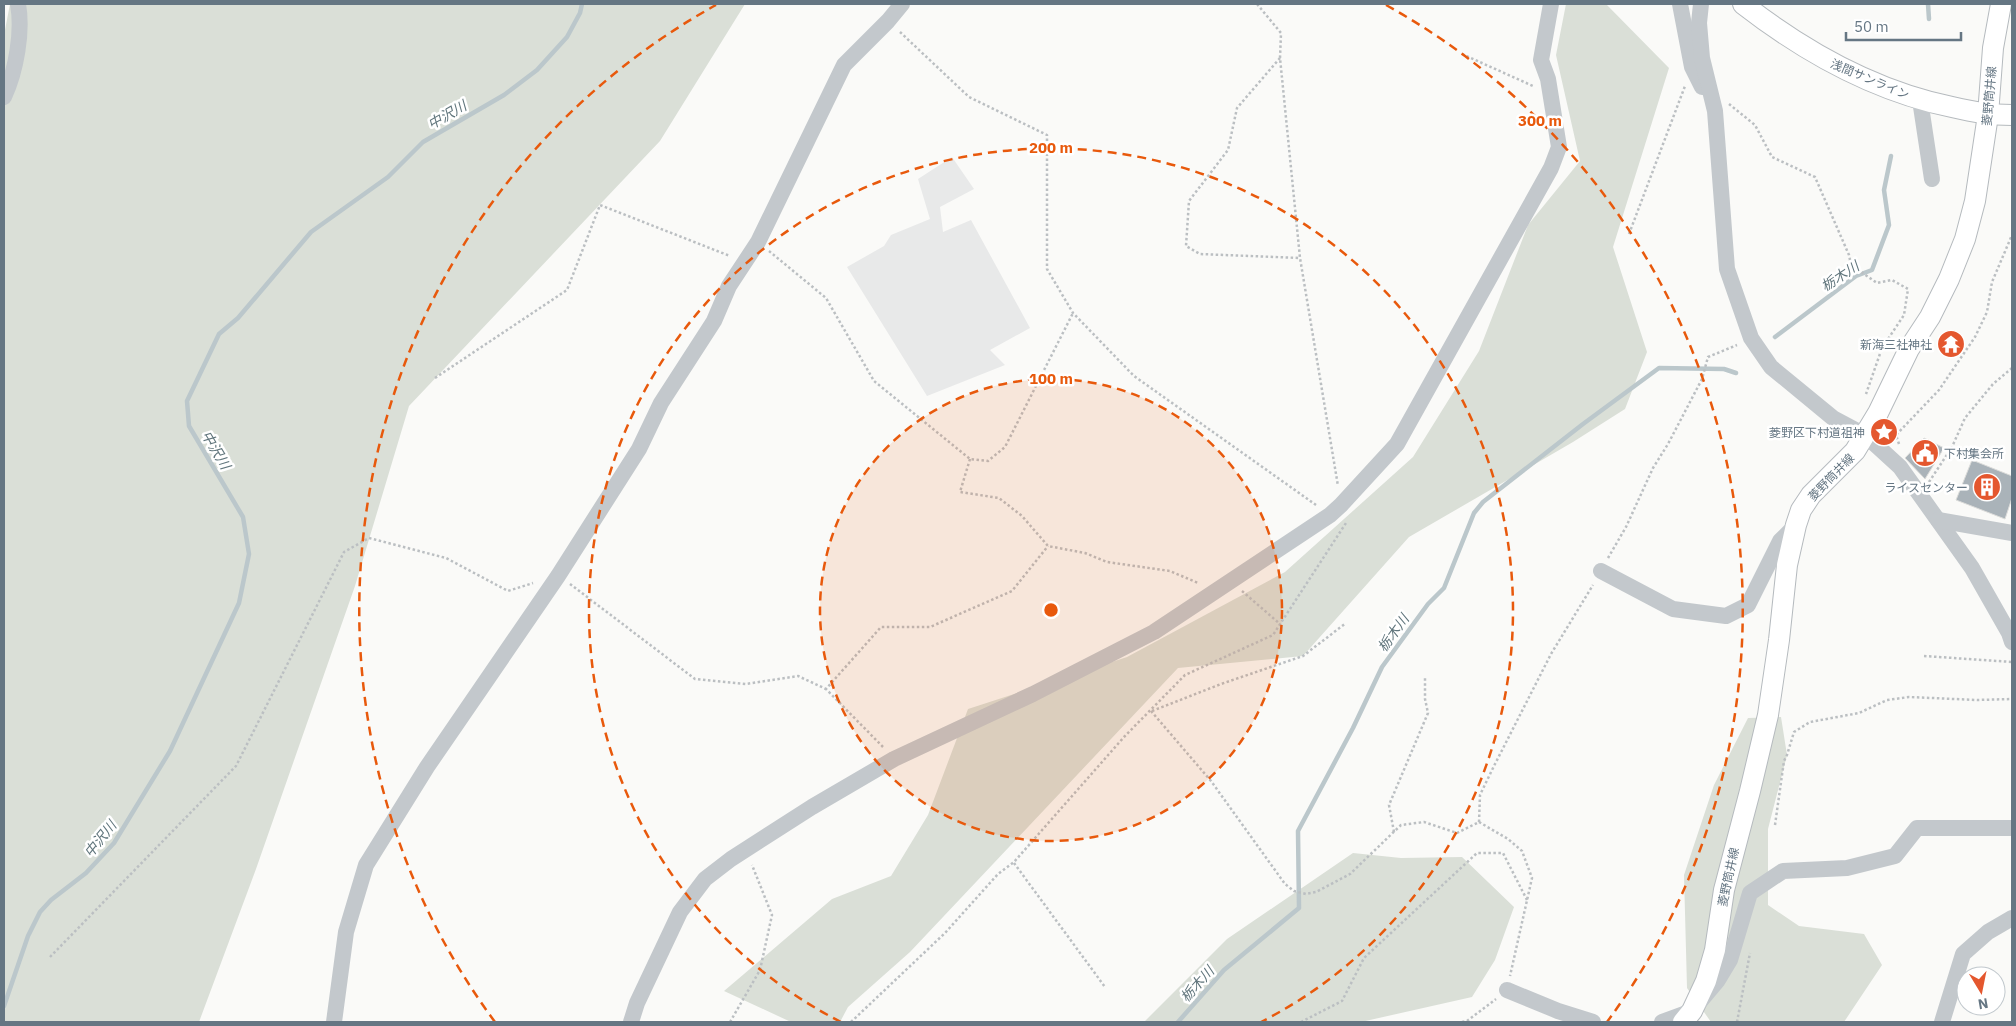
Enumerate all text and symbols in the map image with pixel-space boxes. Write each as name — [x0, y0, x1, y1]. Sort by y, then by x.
scale bar — [1846, 10, 1961, 42]
text: 50 m — [1854, 17, 1889, 36]
street label: 浅間サンライン — [1828, 56, 1912, 102]
street label: 菱野筒井線 — [1979, 65, 1999, 127]
water label: 中沢川 — [424, 96, 471, 133]
text: 300 m — [1518, 111, 1562, 130]
text: 200 m — [1029, 138, 1073, 157]
water label: 栃木川 — [1817, 256, 1864, 295]
temple icon: 新海三社神社 — [1936, 329, 1966, 359]
place label: 新海三社神社 — [1860, 337, 1932, 352]
text: 100 m — [1029, 369, 1073, 388]
place icon: 菱野区下村道祖神 — [1869, 417, 1899, 447]
place label: 菱野区下村道祖神 — [1769, 425, 1865, 440]
water label: 中沢川 — [197, 427, 236, 474]
public building icon: 下村集会所 — [1910, 438, 1940, 468]
place label: 下村集会所 — [1944, 446, 2004, 461]
street label: 菱野筒井線 — [1805, 450, 1857, 504]
building icon: ライスセンター — [1972, 472, 2002, 502]
place label: ライスセンター — [1884, 480, 1968, 495]
centre of rings — [1042, 601, 1060, 619]
water label: 栃木川 — [1373, 609, 1414, 655]
water label: 中沢川 — [80, 815, 121, 861]
street label: 菱野筒井線 — [1714, 846, 1742, 908]
water label: 栃木川 — [1176, 961, 1219, 1006]
north arrow — [1956, 966, 2006, 1016]
text: N — [1977, 994, 1990, 1014]

